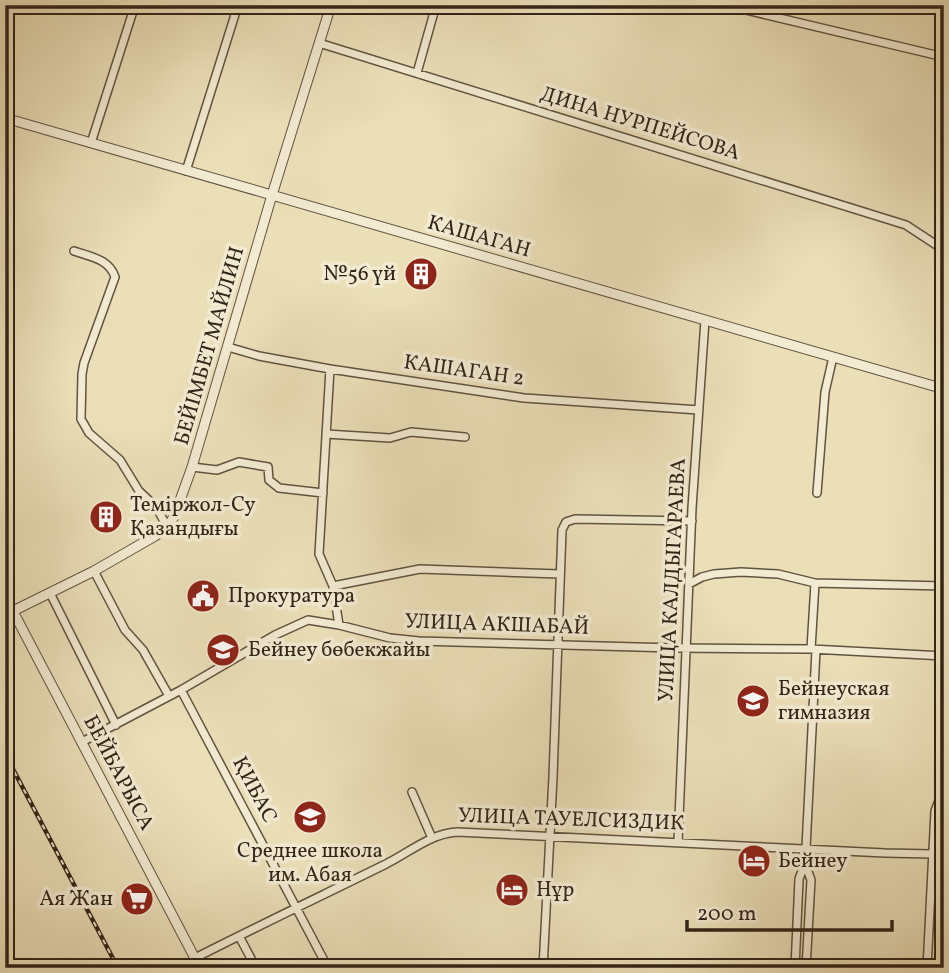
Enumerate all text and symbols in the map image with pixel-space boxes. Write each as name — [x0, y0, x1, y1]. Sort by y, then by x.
street label: ДИНА НУРПЕЙСОВА — [537, 80, 744, 168]
street label: КАШАГАН — [424, 208, 534, 266]
street label: БЕЙІМБЕТ МАЙЛИН — [168, 243, 252, 449]
building icon: №56 үй — [402, 255, 440, 293]
place label: №56 үй — [323, 260, 396, 289]
street label: КАШАГАН 2 — [402, 348, 526, 394]
street label: УЛИЦА КАЛДЫГАРАЕВА — [652, 457, 694, 703]
place label: Теміржол-Су Қазандығы — [130, 491, 256, 544]
building icon: Теміржол-Су Қазандығы — [87, 498, 125, 536]
public building icon: Прокуратура — [184, 577, 222, 615]
place label: Прокуратура — [228, 582, 355, 611]
street label: УЛИЦА АКШАБАЙ — [404, 607, 590, 643]
school or university icon: Бейнеу бөбекжайы — [204, 631, 242, 669]
place label: Бейнеу бөбекжайы — [248, 636, 431, 665]
place label: Бейнеуская гимназия — [778, 675, 889, 728]
school or university icon: Бейнеуская гимназия — [734, 682, 772, 720]
street label: БЕЙБАРЫСА — [75, 710, 161, 836]
street label: ҚИБАС — [224, 752, 284, 828]
school or university icon: Среднее школа им. Абая — [291, 798, 329, 836]
street label: УЛИЦА ТАУЕЛСИЗДИК — [457, 802, 685, 838]
place label: Среднее школа им. Абая — [237, 837, 383, 890]
hotel icon: Бейнеу — [735, 842, 773, 880]
place label: Бейнеу — [778, 847, 848, 876]
hotel icon: Нұр — [493, 871, 531, 909]
place label: Нұр — [536, 876, 574, 905]
supermarket icon: Ая Жан — [118, 880, 156, 918]
place label: Ая Жан — [39, 885, 113, 914]
scale bar — [687, 889, 891, 933]
text: 200 m — [697, 900, 757, 929]

